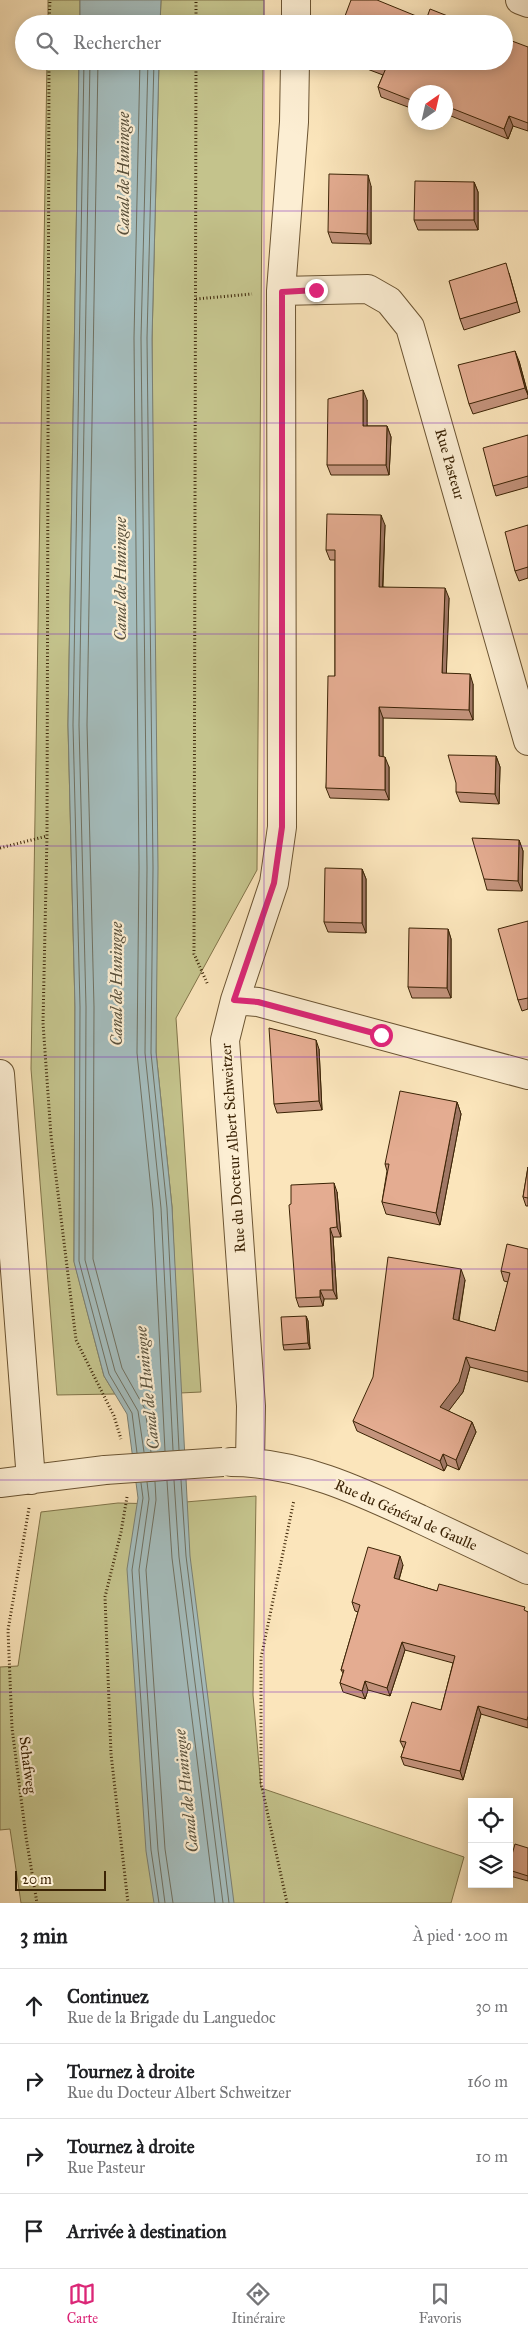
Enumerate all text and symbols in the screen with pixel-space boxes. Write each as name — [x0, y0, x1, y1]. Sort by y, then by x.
search box — [15, 15, 513, 70]
icon: search — [33, 29, 61, 57]
text: Rechercher — [73, 31, 161, 54]
north arrow — [408, 85, 453, 130]
water label: Canal de Huningue — [114, 111, 133, 236]
route end — [305, 279, 328, 302]
street label: Rue Pasteur — [431, 426, 469, 502]
water label: Canal de Huningue — [111, 516, 130, 641]
water label: Canal de Huningue — [107, 921, 126, 1046]
route start — [370, 1024, 393, 1047]
street label: Rue du Docteur Albert Schweitzer — [217, 1042, 249, 1253]
water label: Canal de Huningue — [131, 1324, 163, 1450]
street label: Rue du Général de Gaulle — [332, 1475, 480, 1555]
water label: Canal de Huningue — [170, 1727, 202, 1853]
street label: Schafweg — [16, 1735, 41, 1796]
map controls — [468, 1798, 513, 1888]
button: locate — [468, 1798, 513, 1843]
button: layers — [468, 1843, 513, 1888]
scale bar — [15, 1868, 106, 1891]
text: 20 m — [22, 1871, 52, 1888]
text: 3 min — [20, 1923, 68, 1949]
text: À pied · 200 m — [413, 1926, 508, 1945]
text: Continuez — [67, 1985, 149, 2008]
icon: ahead — [20, 1992, 48, 2020]
text: 30 m — [475, 1997, 508, 2016]
text: Rue de la Brigade du Languedoc — [67, 2008, 276, 2027]
text: Tournez à droite — [67, 2060, 195, 2083]
icon: right — [20, 2067, 48, 2095]
text: 160 m — [467, 2072, 508, 2091]
text: Rue du Docteur Albert Schweitzer — [67, 2083, 291, 2102]
text: Tournez à droite — [67, 2135, 195, 2158]
icon: right — [20, 2142, 48, 2170]
text: 10 m — [476, 2147, 508, 2166]
text: Rue Pasteur — [67, 2158, 145, 2177]
icon: arrive — [20, 2217, 48, 2245]
text: Arrivée à destination — [67, 2220, 226, 2243]
tab: Carte — [67, 2280, 98, 2327]
tab: Itinéraire — [232, 2280, 285, 2327]
tab: Favoris — [419, 2280, 461, 2327]

